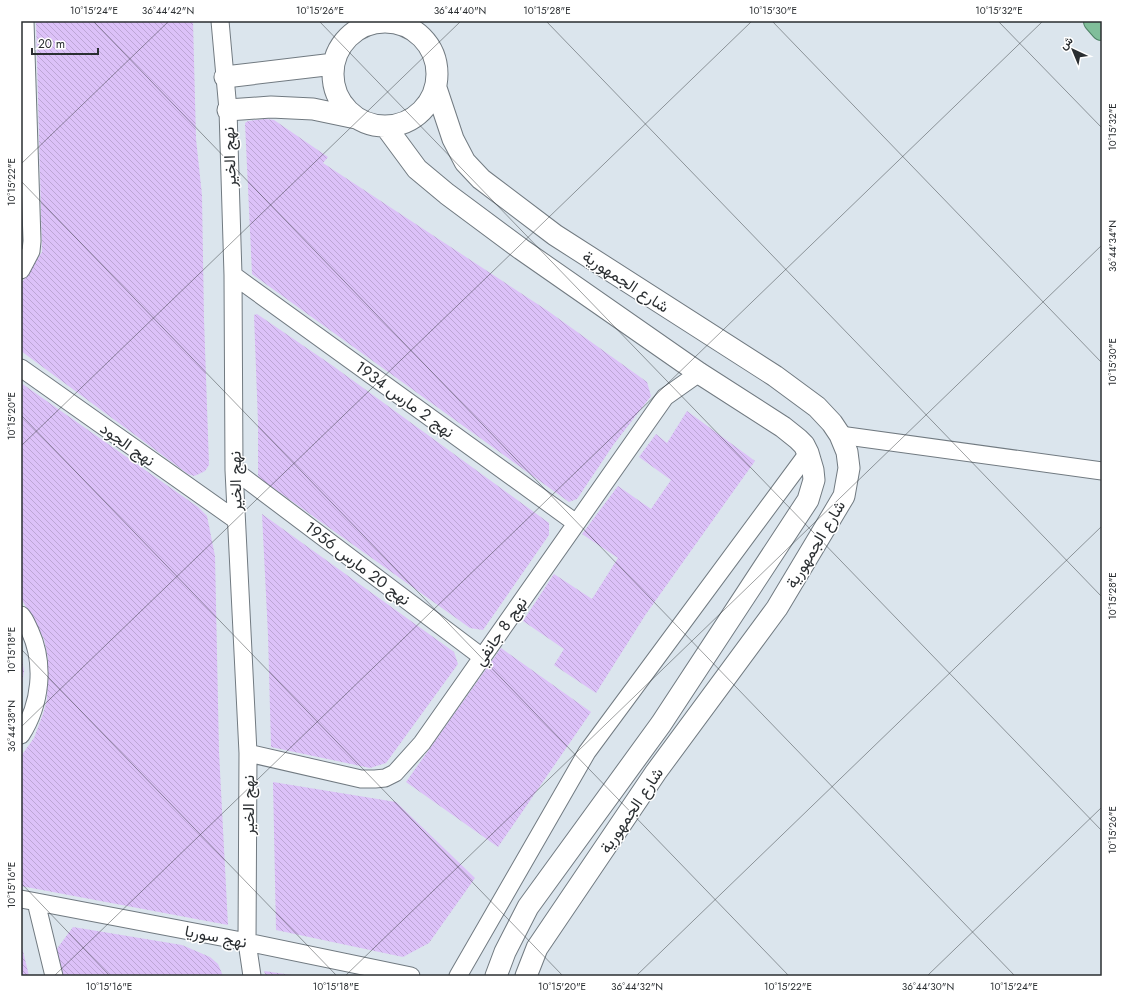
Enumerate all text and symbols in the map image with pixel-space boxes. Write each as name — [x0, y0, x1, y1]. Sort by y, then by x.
text: 10°15'24"E — [70, 3, 118, 18]
text: 36°44'42"N — [142, 3, 194, 18]
text: 10°15'26"E — [296, 3, 344, 18]
text: 36°44'40"N — [434, 3, 486, 18]
text: 10°15'28"E — [523, 3, 571, 18]
text: 10°15'30"E — [749, 3, 797, 18]
text: 10°15'32"E — [975, 3, 1023, 18]
scale bar — [32, 30, 98, 56]
north arrow — [1053, 30, 1093, 70]
text: ش — [1056, 32, 1076, 53]
text: 20 m — [38, 35, 65, 53]
text: 10°15'32"E — [1105, 103, 1120, 151]
street label: نهج الخير — [217, 127, 242, 188]
text: 10°15'22"E — [4, 158, 19, 206]
text: 36°44'34"N — [1105, 220, 1120, 272]
street label: شارع الجمهورية — [578, 245, 674, 318]
text: 10°15'30"E — [1105, 338, 1120, 386]
street label: نهج 2 مارس 1934 — [350, 356, 459, 443]
text: 10°15'20"E — [4, 392, 19, 440]
street label: نهج الجود — [96, 417, 160, 472]
street label: نهج الخير — [223, 451, 248, 512]
street label: شارع الجمهورية — [780, 496, 851, 593]
street label: نهج 20 مارس 1956 — [300, 516, 415, 611]
text: 10°15'28"E — [1105, 572, 1120, 620]
street label: نهج 8 جانفي — [468, 592, 534, 672]
text: 10°15'18"E — [4, 627, 19, 673]
text: 36°44'38"N — [4, 700, 19, 752]
street label: شارع الجمهورية — [594, 763, 669, 858]
street label: نهج الخير — [237, 775, 260, 836]
text: 10°15'26"E — [1105, 806, 1120, 854]
text: 10°15'16"E — [4, 862, 19, 908]
street label: نهج سوريا — [183, 919, 249, 954]
text: 10°15'16"E — [86, 979, 132, 994]
text: 10°15'18"E — [313, 979, 359, 994]
text: 10°15'20"E — [538, 979, 586, 994]
text: 36°44'32"N — [611, 979, 663, 994]
text: 10°15'22"E — [764, 979, 812, 994]
text: 36°44'30"N — [902, 979, 954, 994]
text: 10°15'24"E — [990, 979, 1038, 994]

